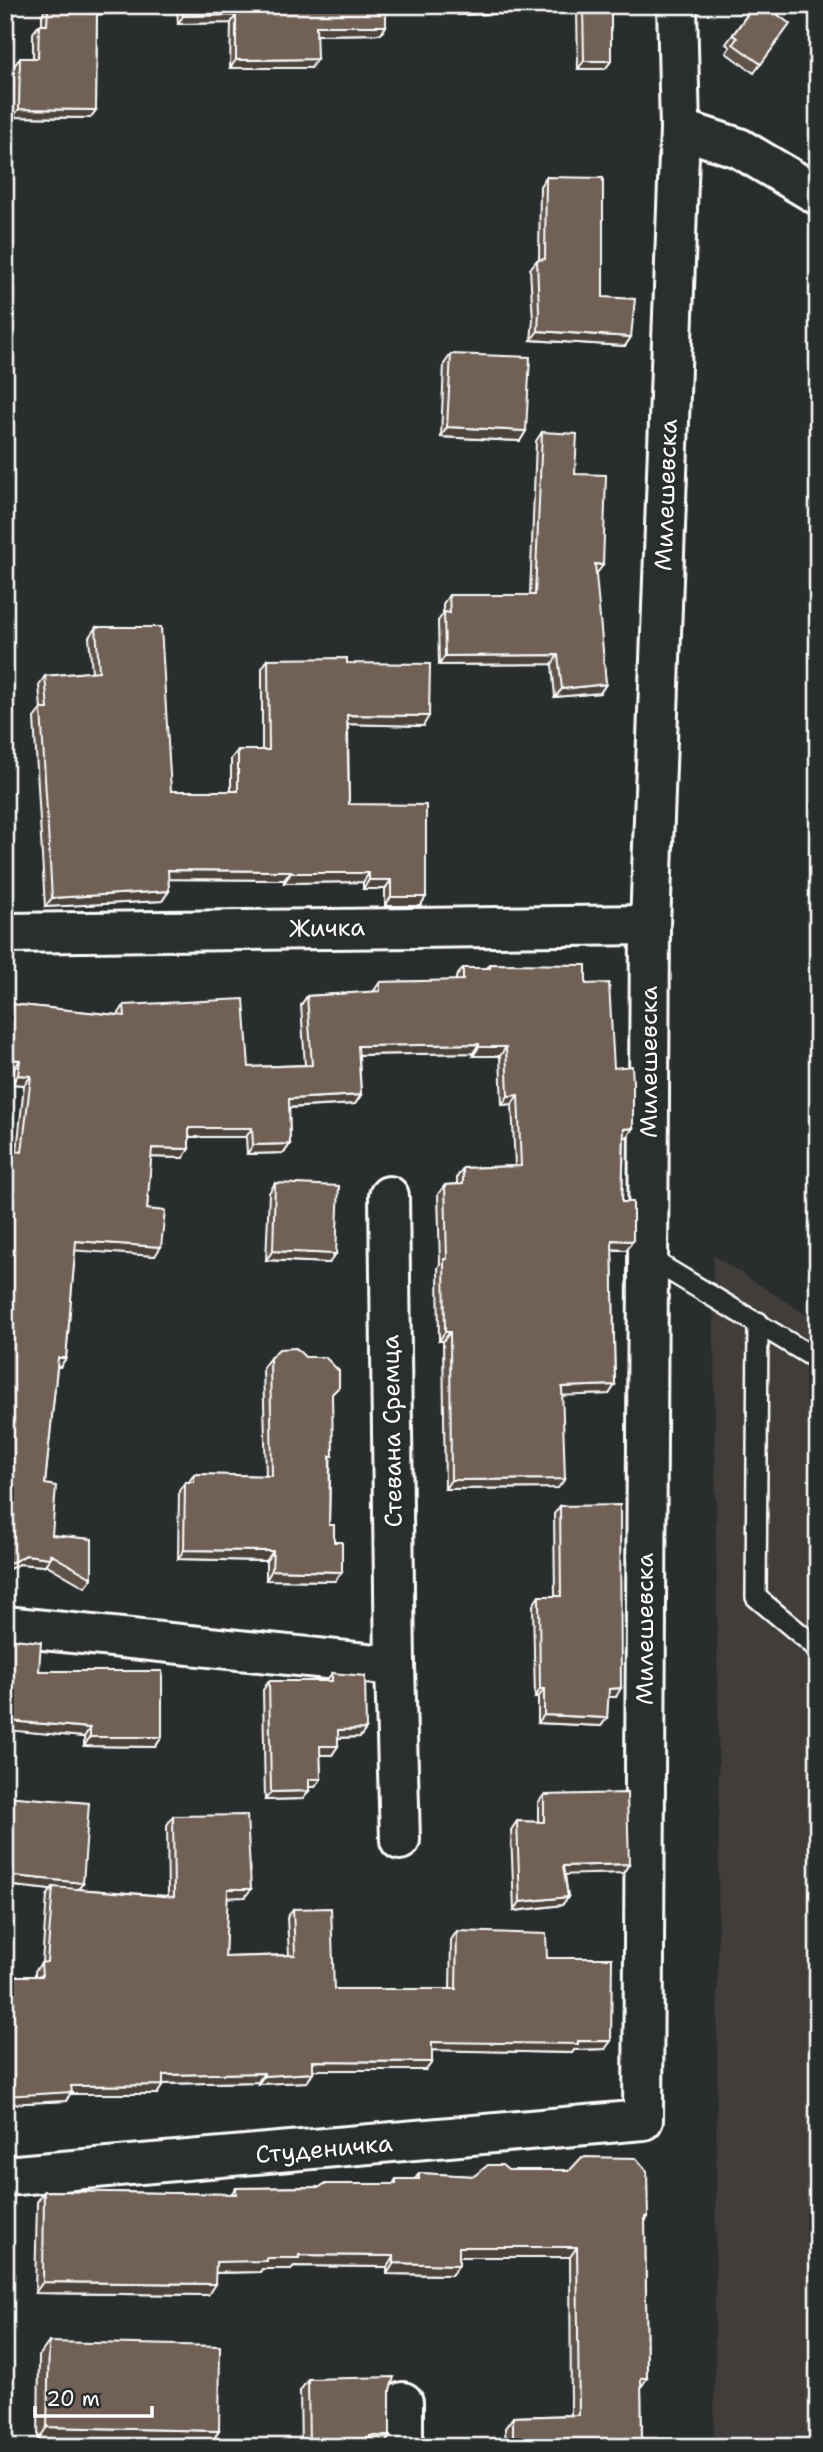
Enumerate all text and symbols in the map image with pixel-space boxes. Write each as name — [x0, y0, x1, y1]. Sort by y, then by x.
street label: Милешевска — [647, 418, 685, 572]
street label: Жичка — [289, 911, 365, 945]
street label: Милешевска — [633, 986, 665, 1138]
street label: Стевана Сремца — [374, 1334, 410, 1528]
street label: Милешевска — [629, 1553, 661, 1705]
street label: Студеничка — [254, 2127, 394, 2171]
scale bar — [35, 2375, 152, 2419]
text: 20 m — [46, 2385, 100, 2413]

